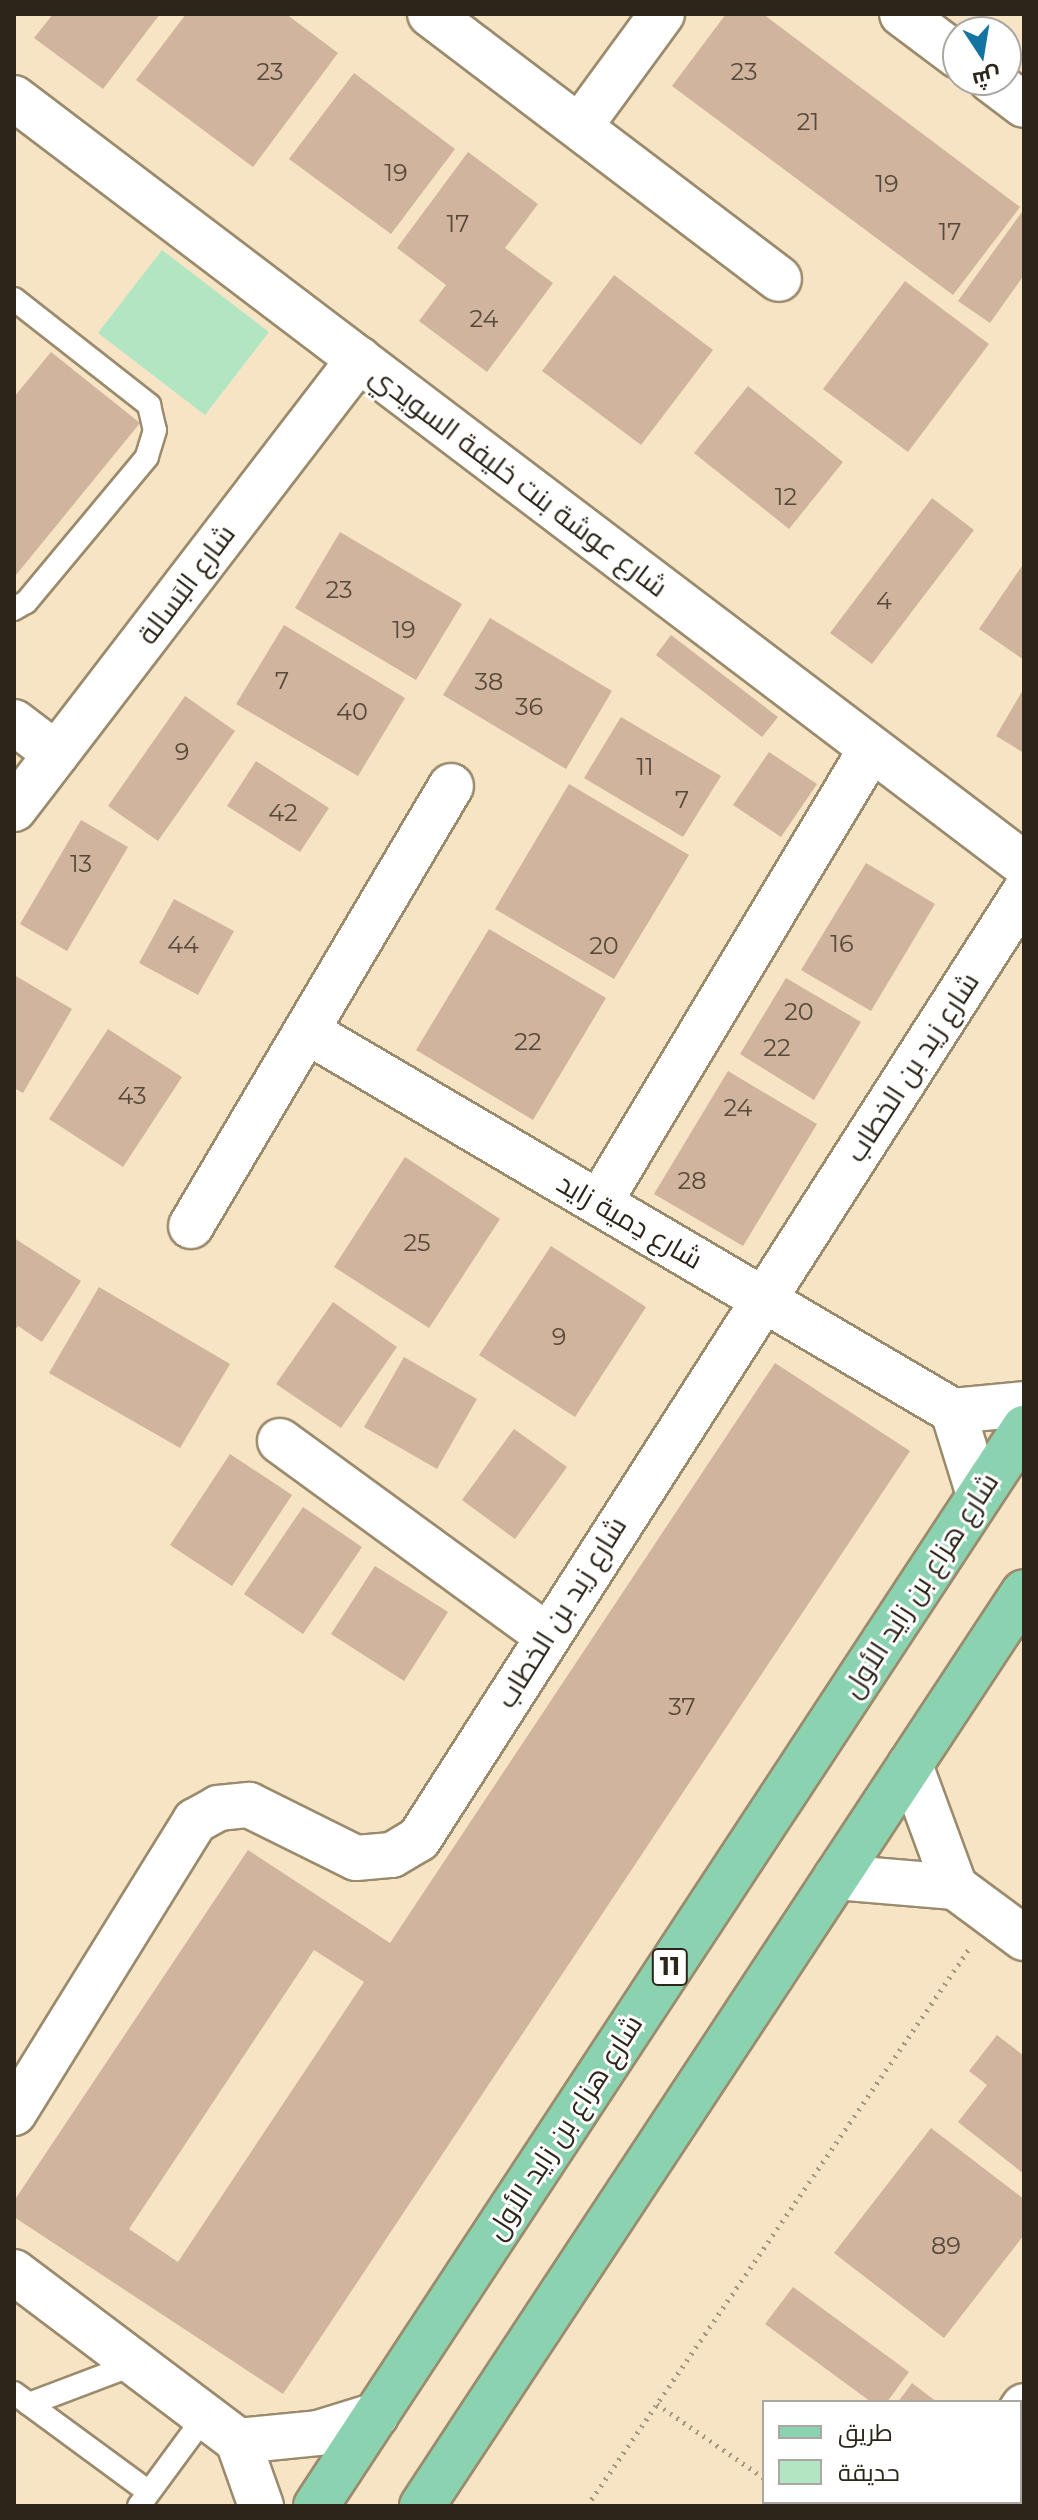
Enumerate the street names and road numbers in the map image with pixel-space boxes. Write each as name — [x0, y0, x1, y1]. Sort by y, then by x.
street label: شارع عوشة بنت خليفة السويدي — [364, 358, 674, 604]
street label: شارع البَسالة — [130, 517, 242, 651]
street label: شارع زيد بن الخطاب — [838, 966, 986, 1168]
street label: شارع دِمية زايد — [551, 1166, 709, 1276]
street label: شارع هزاع بن زايد الأول — [835, 1466, 1005, 1704]
street label: شارع زيد بن الخطاب — [489, 1510, 633, 1714]
road number: 11 — [650, 1945, 690, 1989]
street label: شارع هزاع بن زايد الأول — [479, 2008, 649, 2246]

